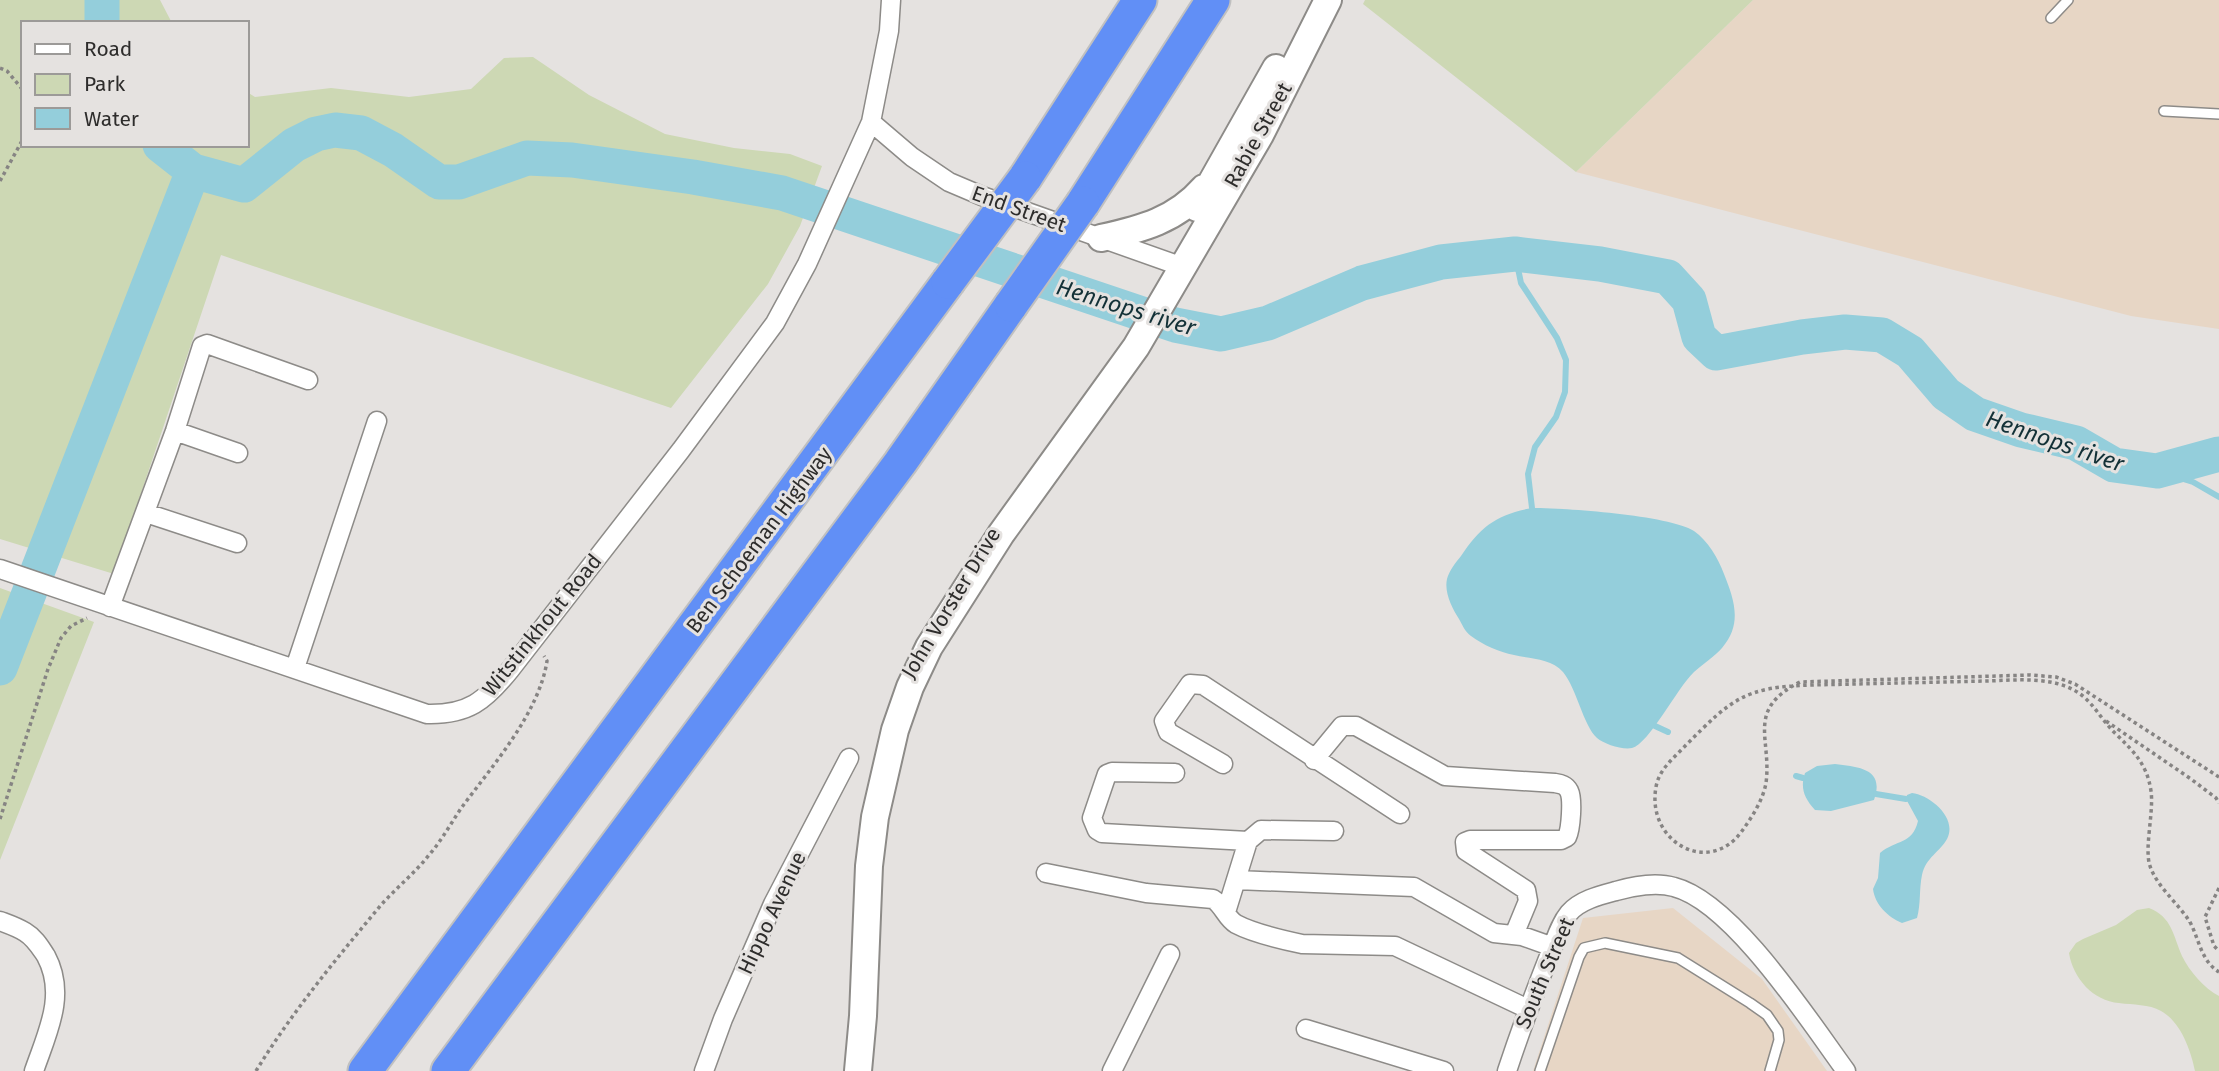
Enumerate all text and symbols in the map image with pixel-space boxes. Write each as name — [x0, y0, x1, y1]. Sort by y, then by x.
legend — [21, 21, 248, 147]
text: Road — [84, 36, 132, 62]
text: Park — [84, 71, 126, 97]
street label: Rabie Street — [1218, 77, 1298, 192]
text: Water — [84, 106, 139, 132]
street label: End Street — [968, 180, 1070, 238]
water label: Hennops river — [1053, 273, 1200, 342]
water label: Hennops river — [1982, 404, 2129, 478]
street label: Ben Schoeman Highway — [680, 441, 838, 638]
street label: John Vorster Drive — [896, 523, 1006, 683]
street label: Witstinkhout Road — [477, 549, 607, 701]
street label: Hippo Avenue — [732, 847, 812, 979]
street label: South Street — [1510, 913, 1580, 1033]

